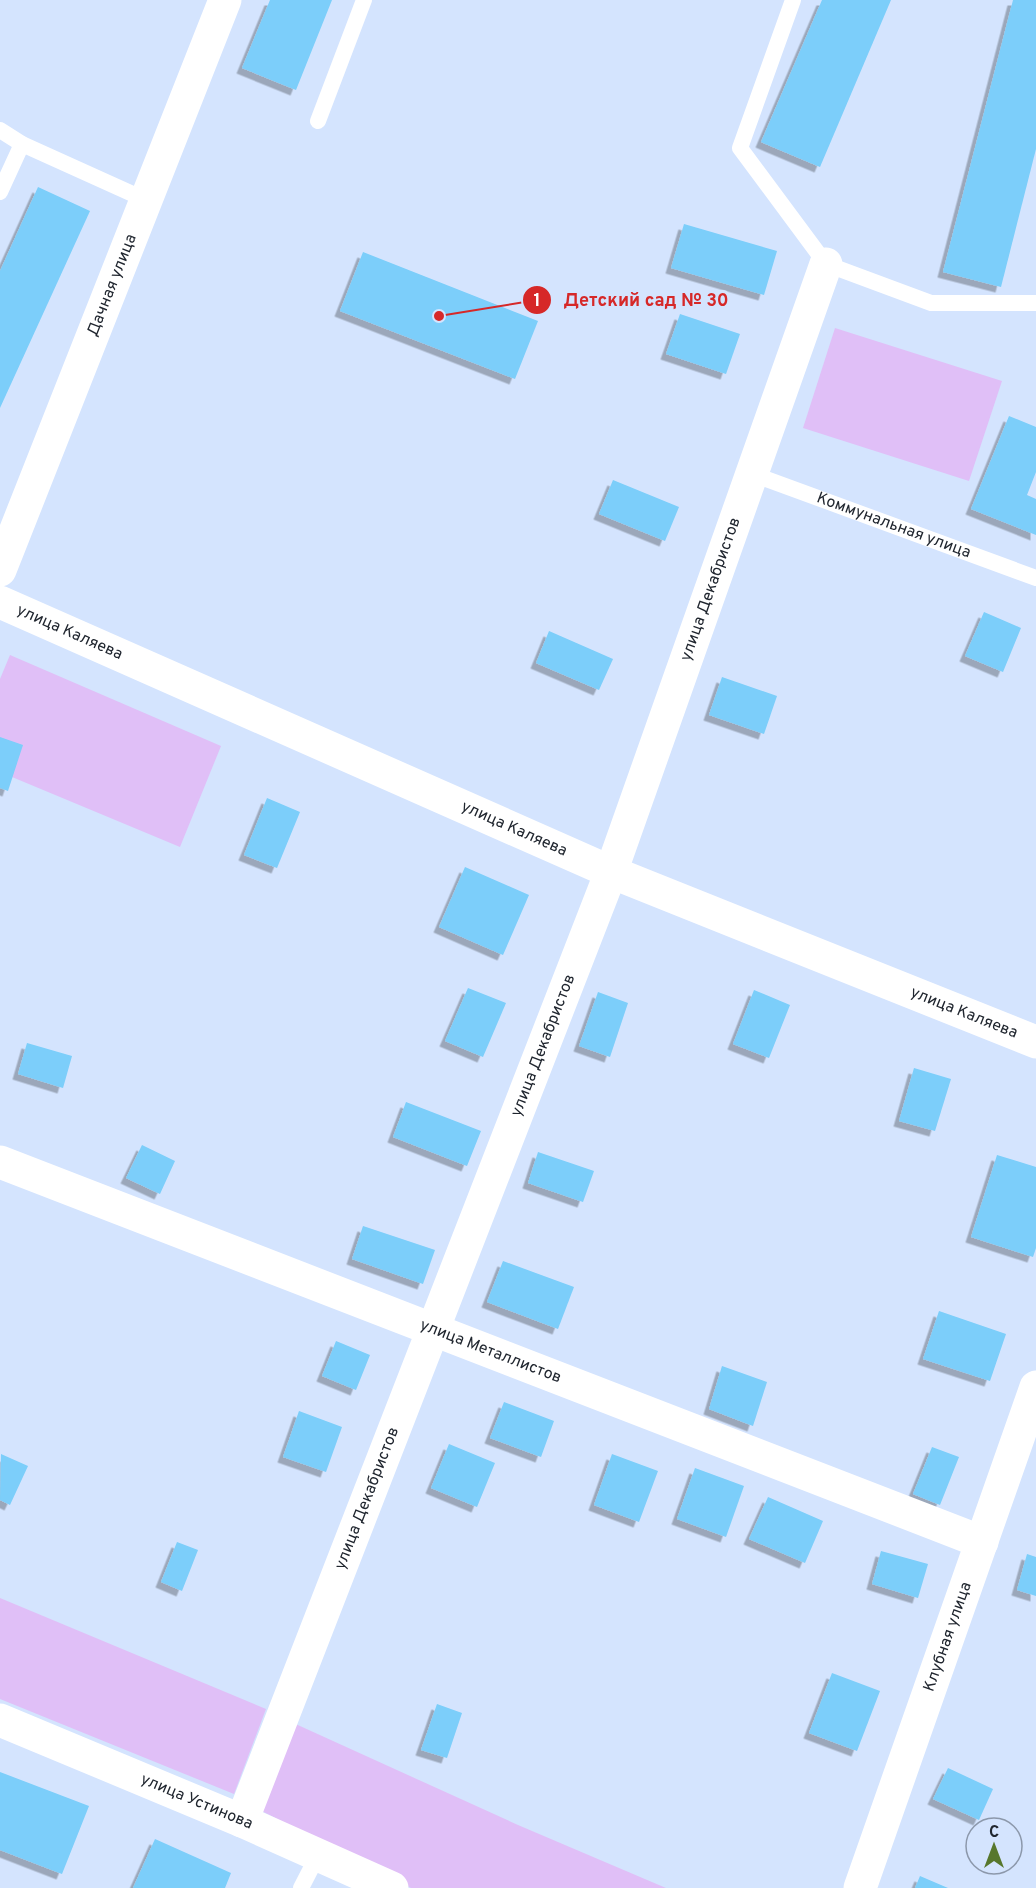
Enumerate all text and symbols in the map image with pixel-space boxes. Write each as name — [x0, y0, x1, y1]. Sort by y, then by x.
street label: Дачная улица — [83, 231, 142, 339]
callout: Детский сад № 30 — [522, 282, 741, 318]
text: 1 — [533, 290, 541, 313]
text: Детский сад № 30 — [563, 290, 729, 313]
street label: Коммунальная улица — [814, 488, 973, 563]
street label: улица Декабристов — [676, 515, 746, 664]
street label: улица Каляева — [13, 601, 126, 665]
street label: улица Каляева — [458, 797, 570, 861]
street label: улица Декабристов — [507, 971, 580, 1120]
street label: улица Каляева — [907, 983, 1020, 1044]
street label: улица Металлистов — [417, 1315, 564, 1388]
street label: улица Декабристов — [331, 1424, 404, 1573]
street label: Клубная улица — [920, 1579, 977, 1695]
street label: улица Устинова — [137, 1770, 256, 1835]
north arrow — [964, 1816, 1024, 1876]
text: С — [989, 1823, 999, 1843]

